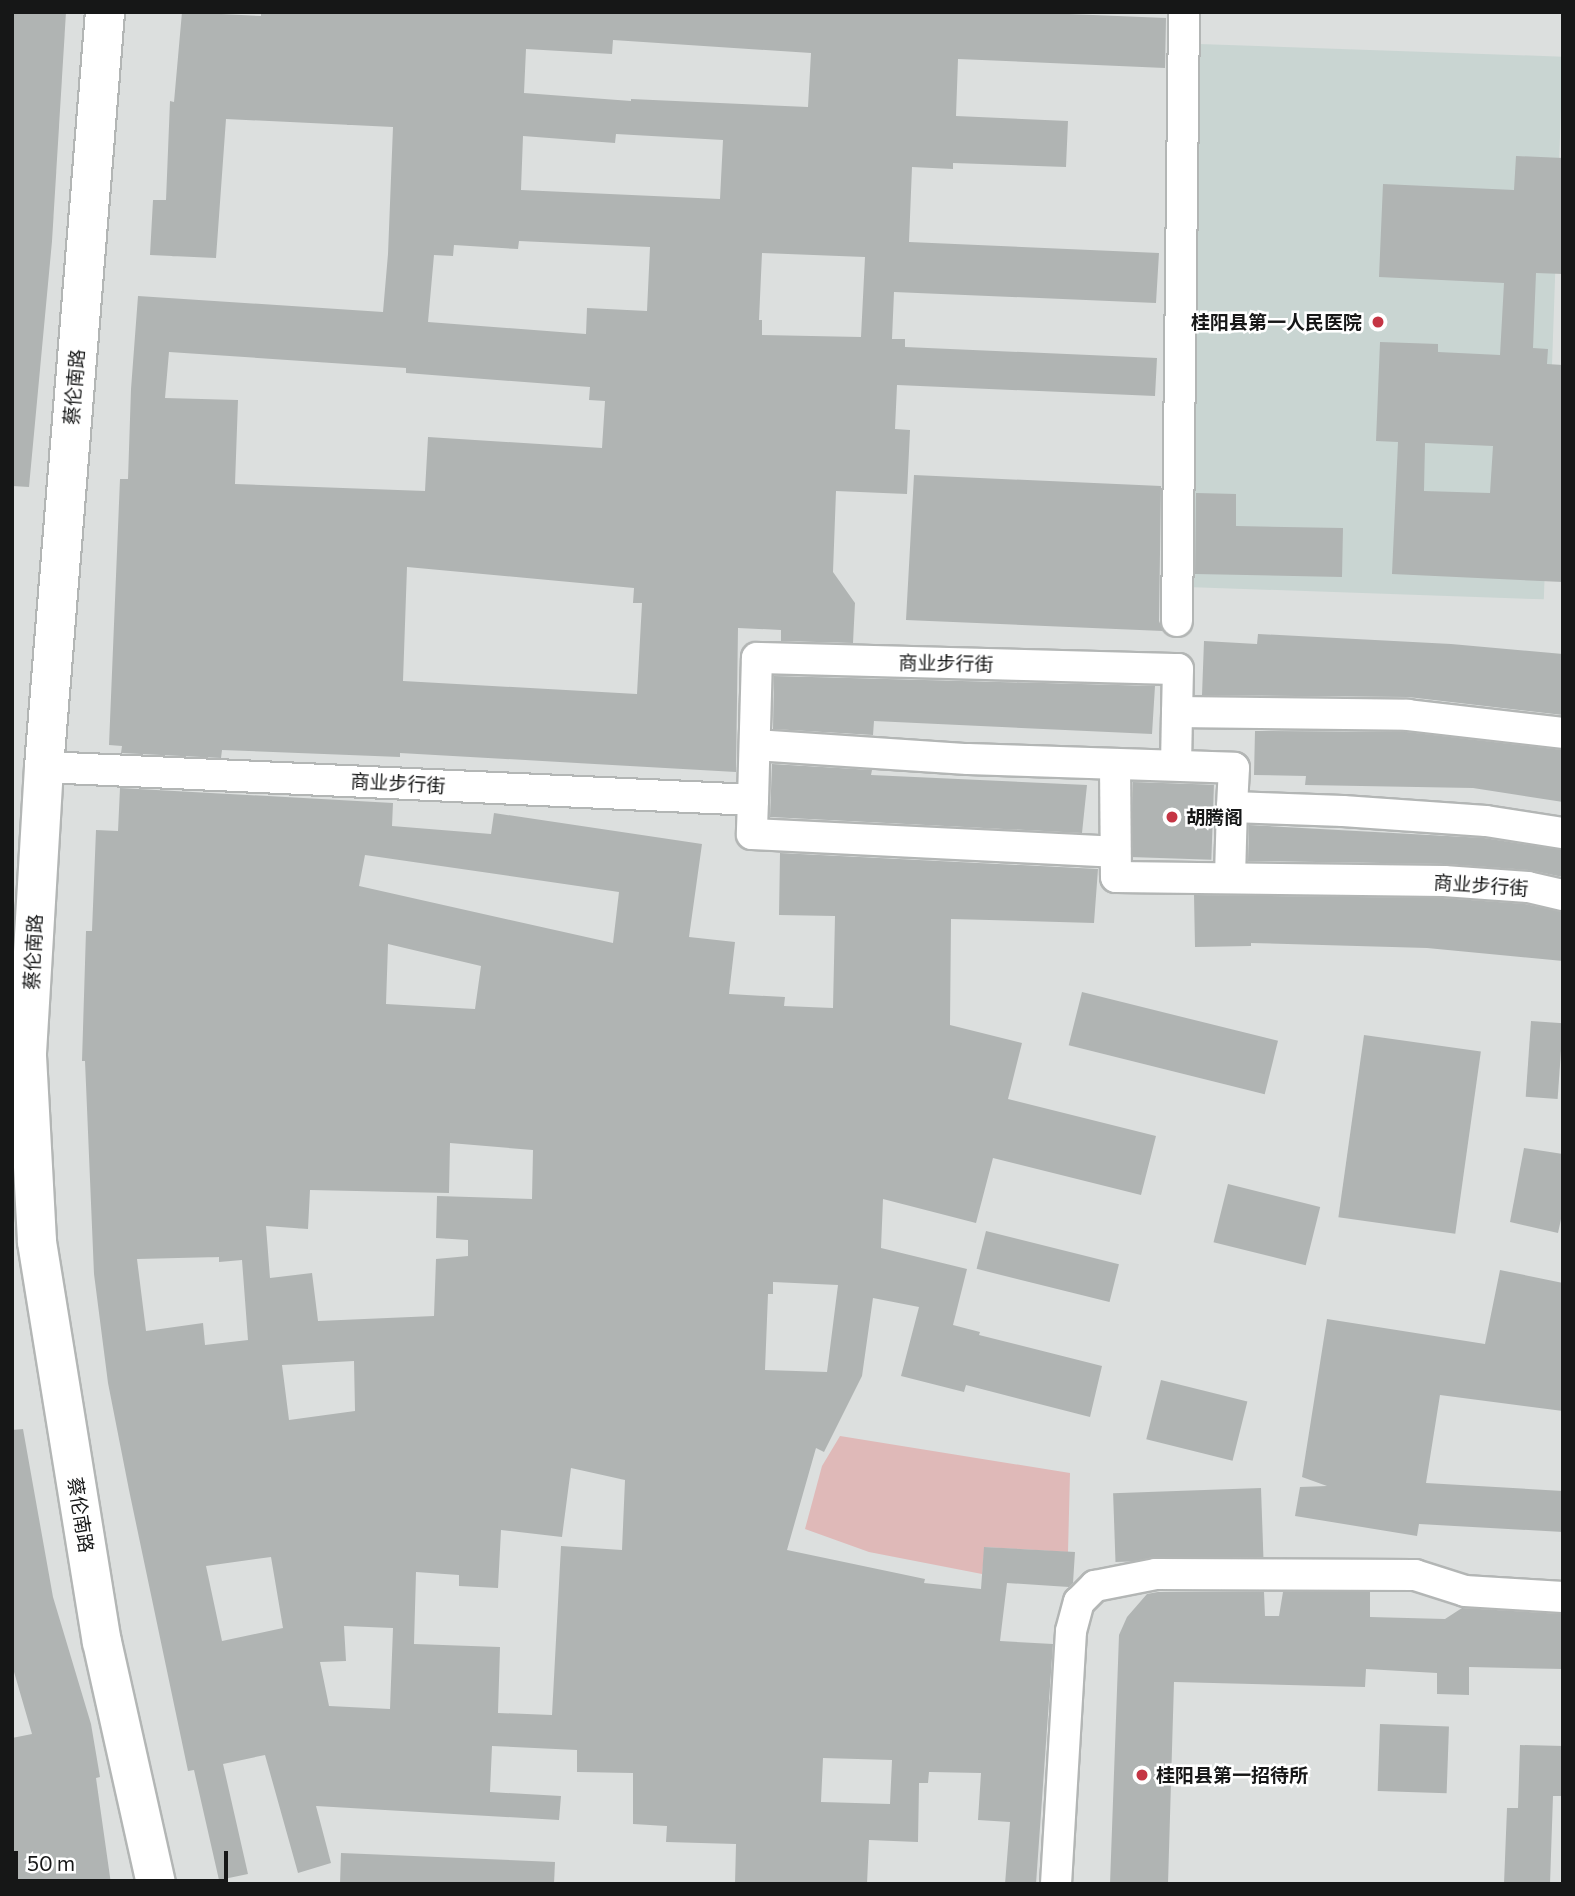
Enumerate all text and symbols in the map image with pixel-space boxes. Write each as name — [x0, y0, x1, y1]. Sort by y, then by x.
place label: 桂阳县第一人民医院 — [1191, 311, 1362, 333]
marker: 桂阳县第一人民医院 — [1368, 312, 1388, 332]
street label: 蔡伦南路 — [59, 348, 89, 426]
street label: 商业步行街 — [898, 651, 994, 675]
street label: 商业步行街 — [350, 769, 446, 797]
place label: 胡腾阁 — [1186, 806, 1243, 828]
marker: 胡腾阁 — [1164, 809, 1180, 825]
street label: 商业步行街 — [1433, 870, 1529, 900]
street label: 蔡伦南路 — [20, 913, 46, 991]
street label: 蔡伦南路 — [64, 1476, 98, 1554]
place label: 桂阳县第一招待所 — [1156, 1764, 1308, 1786]
marker: 桂阳县第一招待所 — [1134, 1767, 1150, 1783]
scale bar — [18, 1836, 231, 1880]
text: 50 m — [27, 1850, 75, 1875]

